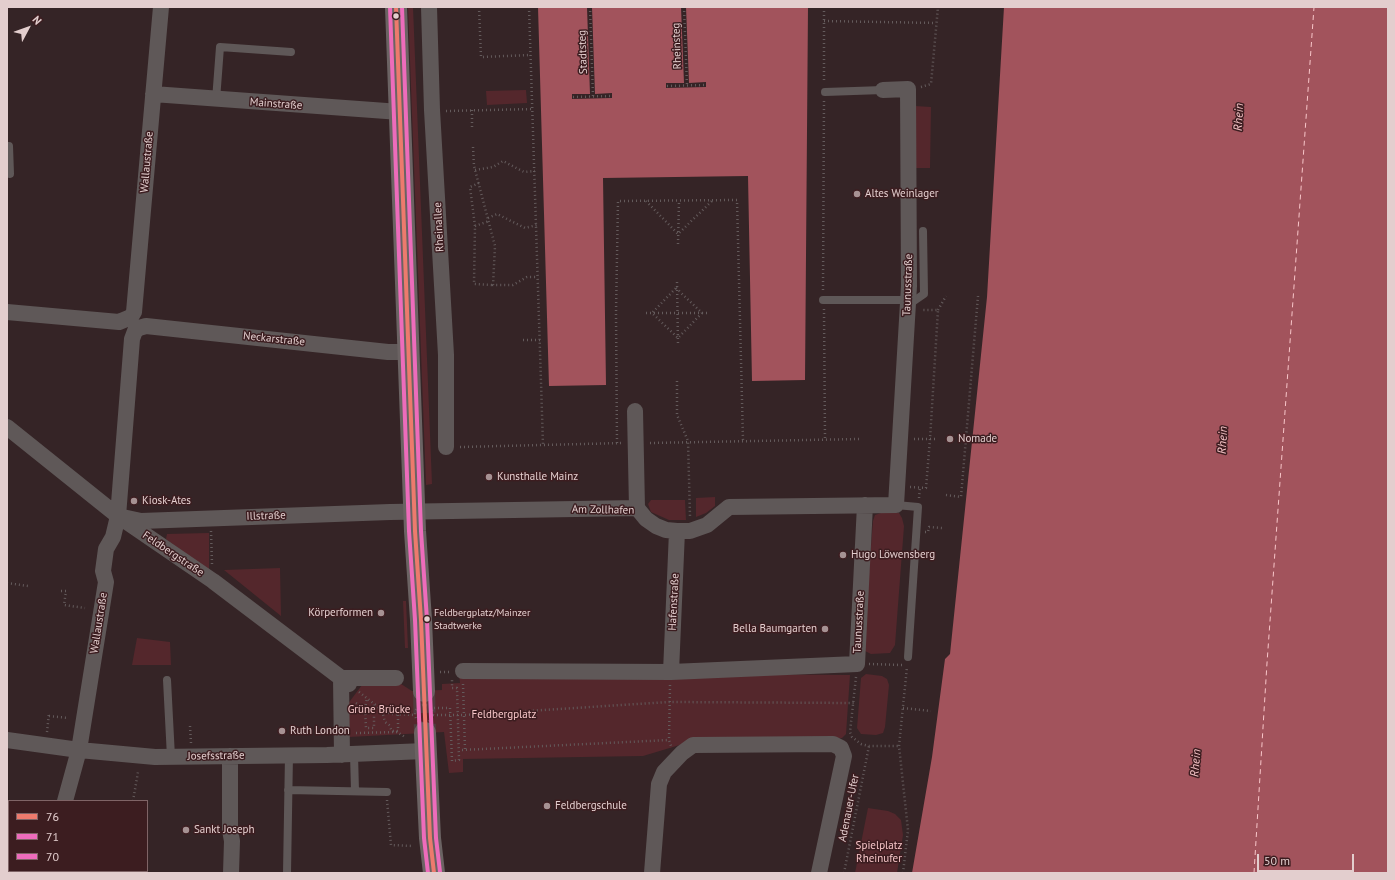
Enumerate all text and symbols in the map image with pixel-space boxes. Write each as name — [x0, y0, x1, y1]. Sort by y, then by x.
north arrow — [8, 8, 48, 48]
unlabelled marker — [391, 11, 401, 21]
text: N — [29, 13, 45, 27]
street label: Rheinsteg — [670, 22, 684, 70]
street label: Stadtsteg — [576, 30, 590, 74]
street label: Mainstraße — [249, 96, 303, 112]
water label: Rhein — [1231, 103, 1247, 131]
street label: Wallaustraße — [138, 131, 156, 193]
place label: Altes Weinlager — [865, 187, 939, 201]
marker: Altes Weinlager — [852, 189, 862, 199]
street label: Rheinallee — [431, 202, 447, 252]
street label: Taunusstraße — [900, 254, 916, 316]
street label: Neckarstraße — [243, 329, 305, 349]
water label: Rhein — [1215, 426, 1231, 454]
place label: Nomade — [958, 432, 997, 446]
marker: Nomade — [945, 434, 955, 444]
place label: Kunsthalle Mainz — [497, 470, 578, 484]
marker: Kunsthalle Mainz — [484, 472, 494, 482]
place label: Kiosk-Ates — [142, 494, 191, 508]
marker: Kiosk-Ates — [129, 496, 139, 506]
street label: Am Zollhafen — [572, 503, 634, 517]
street label: Illstraße — [246, 509, 286, 523]
street label: Feldbergstraße — [140, 529, 206, 579]
place label: Hugo Löwensberg — [851, 548, 935, 562]
marker: Hugo Löwensberg — [838, 550, 848, 560]
street label: Hafenstraße — [666, 573, 682, 631]
street label: Taunusstraße — [851, 590, 867, 654]
street label: Wallaustraße — [88, 592, 110, 654]
place label: Körperformen — [308, 606, 373, 620]
place label: Feldbergplatz/Mainzer Stadtwerke — [434, 607, 530, 630]
marker: Körperformen — [376, 608, 386, 618]
marker: Feldbergplatz/Mainzer Stadtwerke — [422, 614, 432, 624]
place label: Bella Baumgarten — [733, 622, 817, 636]
marker: Bella Baumgarten — [820, 624, 830, 634]
park label: Grüne Brücke — [348, 703, 410, 717]
park label: Feldbergplatz — [472, 708, 536, 722]
place label: Ruth London — [290, 724, 350, 738]
marker: Ruth London — [277, 726, 287, 736]
water label: Rhein — [1188, 748, 1204, 778]
street label: Josefsstraße — [187, 749, 245, 763]
street label: Adenauer-Ufer — [836, 773, 862, 843]
place label: Feldbergschule — [555, 799, 627, 813]
legend — [8, 800, 148, 872]
marker: Feldbergschule — [542, 801, 552, 811]
text: 76 — [46, 809, 59, 824]
place label: Sankt Joseph — [194, 823, 255, 837]
marker: Sankt Joseph — [181, 825, 191, 835]
text: 71 — [46, 829, 59, 844]
park label: Spielplatz Rheinufer — [856, 839, 902, 865]
scale bar — [1259, 846, 1356, 872]
text: 70 — [46, 849, 59, 864]
text: 50 m — [1264, 853, 1290, 868]

